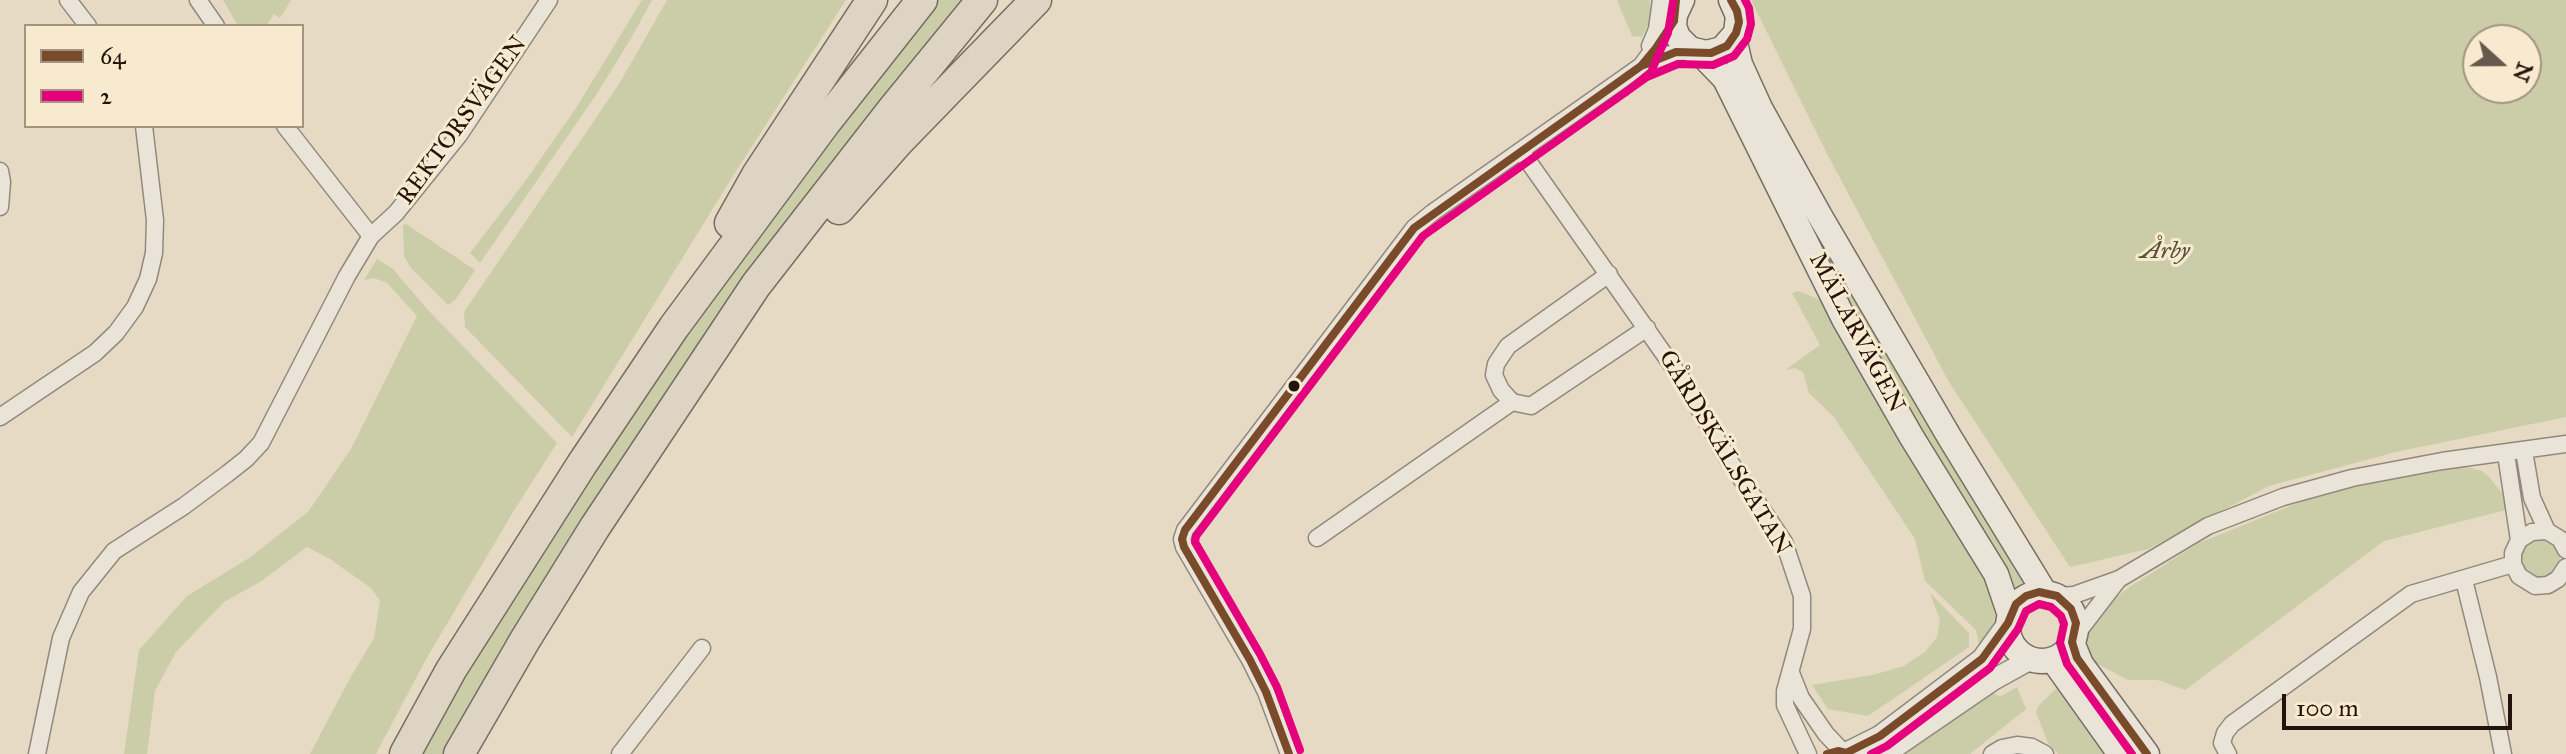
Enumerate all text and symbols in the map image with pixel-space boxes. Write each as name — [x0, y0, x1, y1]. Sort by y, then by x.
legend — [24, 24, 304, 128]
north arrow — [2462, 24, 2542, 104]
street label: REKTORSVÄGEN — [392, 31, 534, 211]
text: 64 — [100, 41, 126, 71]
text: N — [2507, 59, 2539, 86]
text: 2 — [100, 81, 112, 111]
park label: Årby — [2140, 238, 2190, 266]
street label: MÄLARVÄGEN — [1802, 248, 1910, 418]
street label: GÅRDSKÄLSGATAN — [1651, 345, 1797, 561]
unlabelled marker — [1286, 378, 1302, 394]
scale bar — [2286, 678, 2516, 728]
text: 100 m — [2296, 693, 2359, 723]

